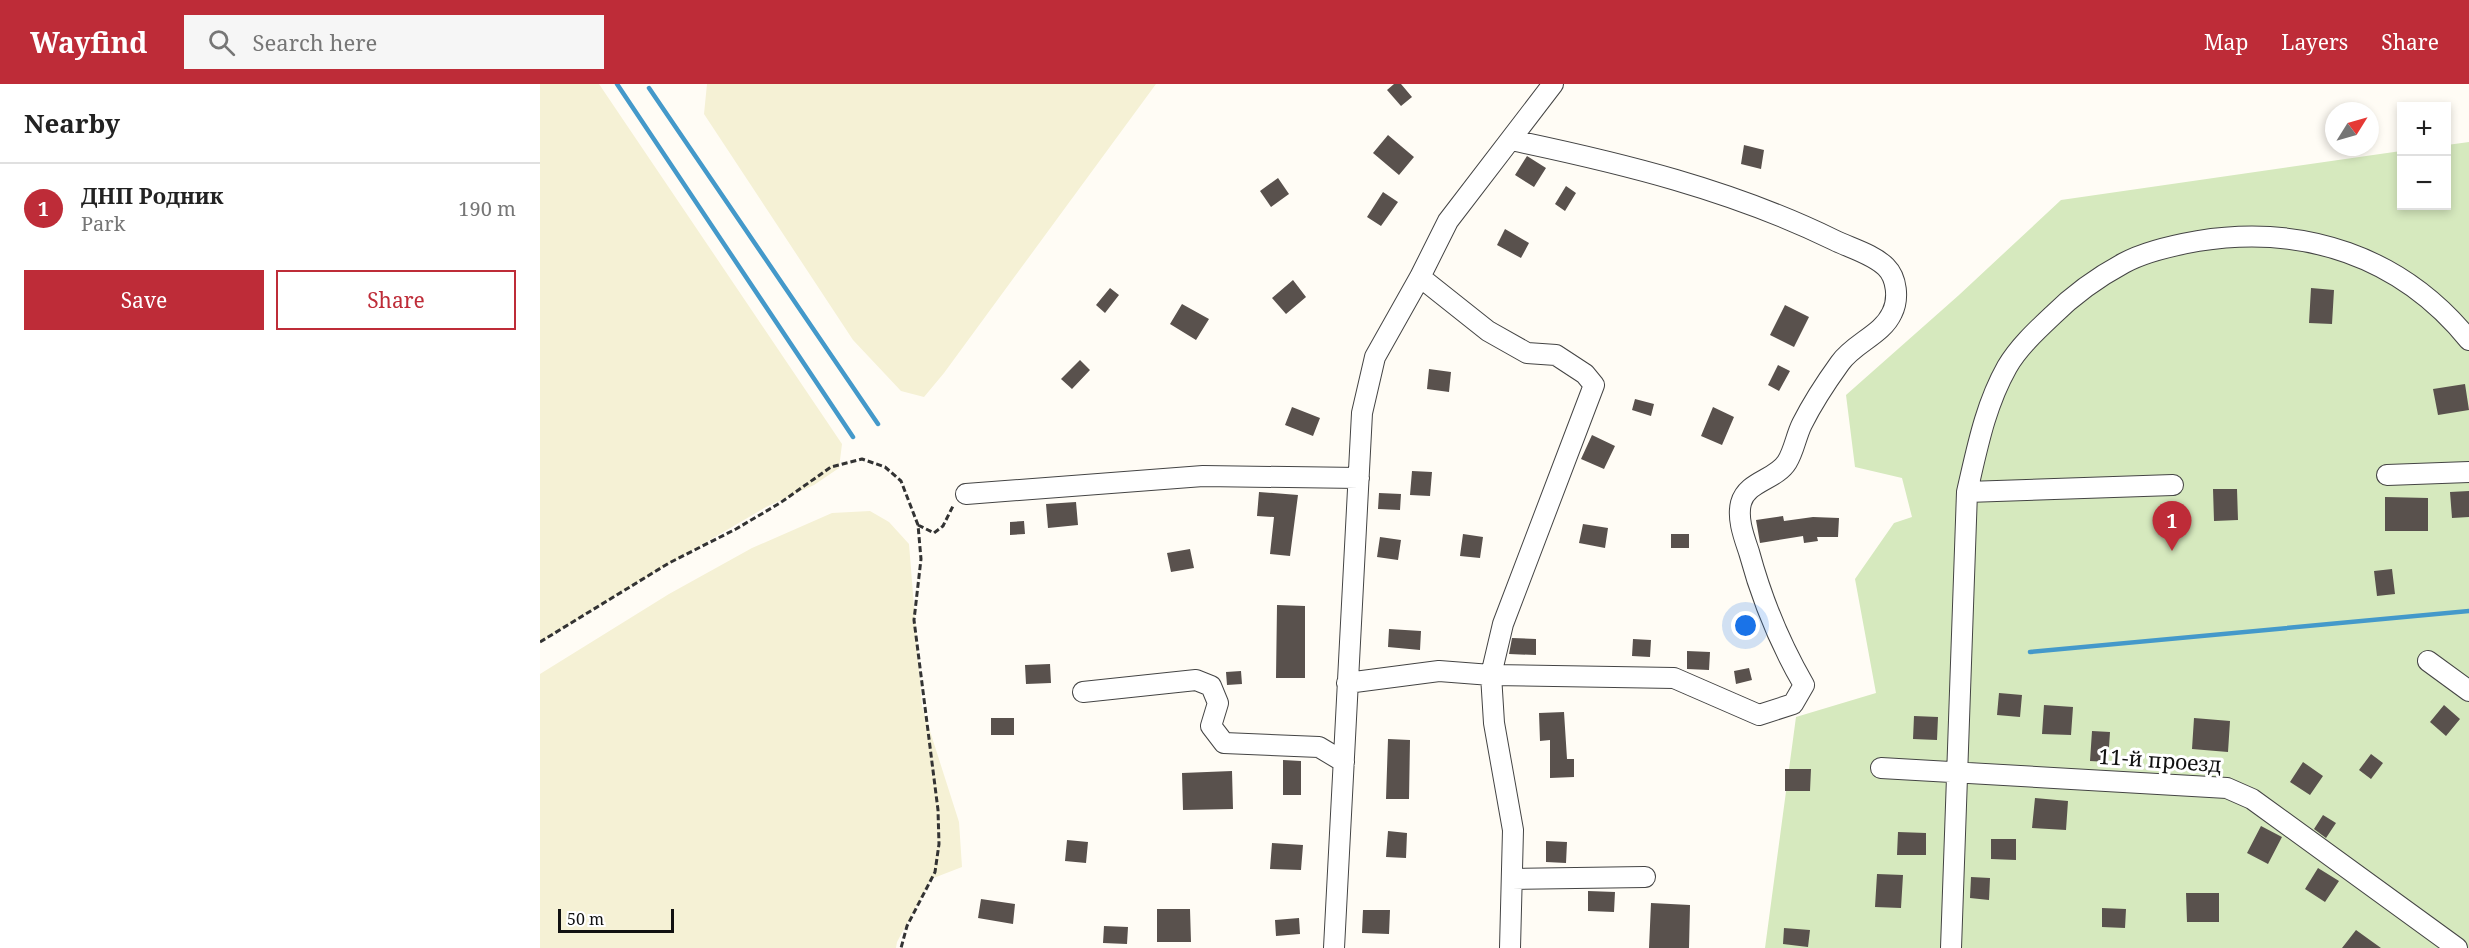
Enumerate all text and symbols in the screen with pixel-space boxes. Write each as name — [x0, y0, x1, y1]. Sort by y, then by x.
search box — [184, 15, 604, 69]
text: Wayfind — [30, 23, 148, 61]
icon: search — [205, 26, 238, 59]
text: Search here — [253, 27, 377, 57]
text: Map — [2204, 28, 2248, 56]
text: Layers — [2281, 28, 2348, 56]
text: Share — [2381, 28, 2439, 56]
north arrow — [2325, 102, 2379, 156]
map controls — [2397, 102, 2451, 210]
button: + — [2397, 102, 2451, 156]
text: Nearby — [24, 105, 120, 141]
button: − — [2397, 156, 2451, 210]
text: ДНП Родник — [81, 180, 223, 210]
text: 1 — [38, 195, 49, 222]
text: 190 m — [458, 195, 516, 222]
text: Park — [81, 210, 125, 237]
button: Save — [24, 270, 264, 330]
button: Share — [276, 270, 516, 330]
pin: 1 — [2152, 502, 2192, 551]
your location — [1731, 611, 1760, 640]
street label: 11-й проезд — [2098, 742, 2223, 778]
scale bar — [558, 906, 674, 934]
text: 50 m — [567, 908, 604, 930]

